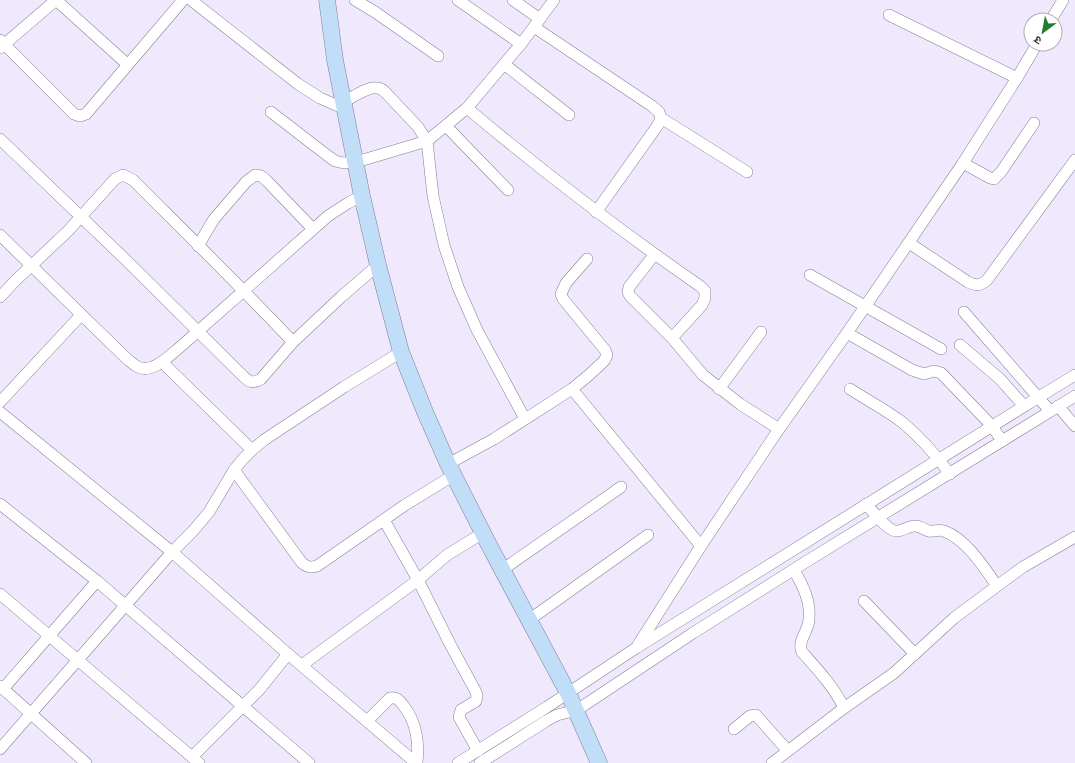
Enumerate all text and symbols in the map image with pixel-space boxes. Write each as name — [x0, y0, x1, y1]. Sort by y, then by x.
north arrow — [1023, 12, 1063, 52]
text: उ — [1031, 33, 1044, 48]

